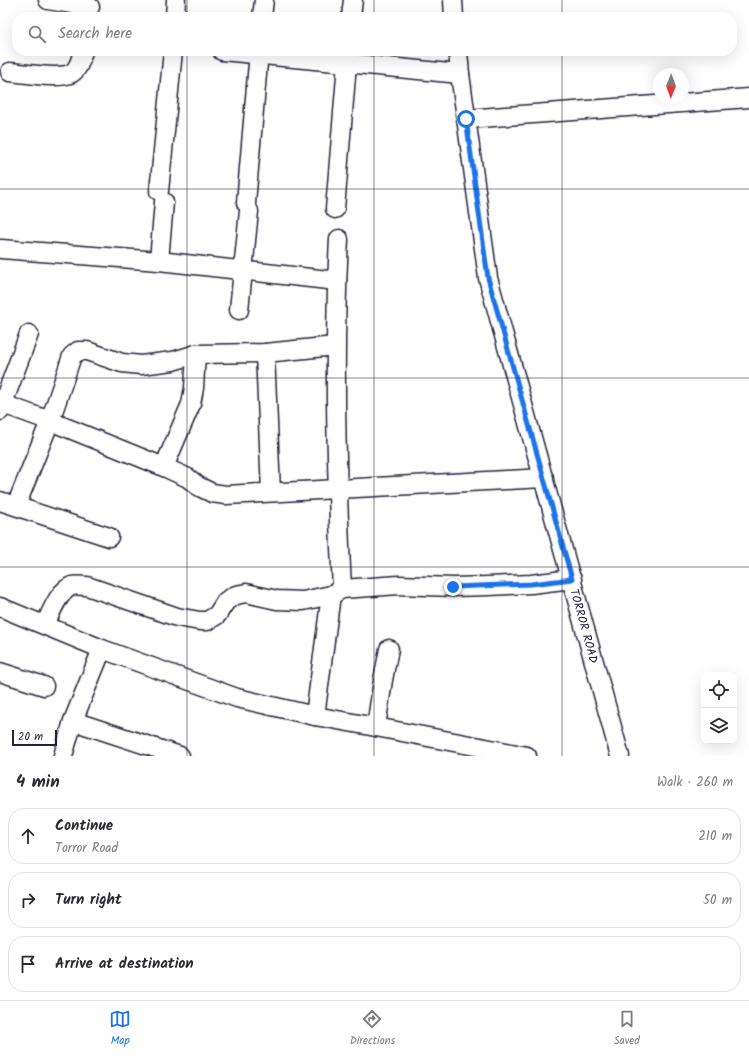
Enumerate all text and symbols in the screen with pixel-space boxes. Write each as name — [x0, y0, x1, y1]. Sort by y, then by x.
search box — [12, 12, 737, 56]
text: Search here — [58, 22, 132, 46]
icon: search — [26, 23, 48, 45]
north arrow — [653, 68, 689, 104]
route start — [457, 110, 475, 128]
route end — [444, 578, 462, 596]
street label: TORROR ROAD — [564, 587, 603, 666]
map controls — [701, 672, 737, 744]
button: locate — [701, 672, 737, 708]
button: layers — [701, 708, 737, 744]
scale bar — [12, 728, 57, 747]
text: 20 m — [18, 728, 43, 746]
text: 4 min — [16, 769, 60, 796]
text: Walk · 260 m — [657, 772, 733, 793]
text: Continue — [55, 814, 113, 838]
icon: ahead — [17, 825, 39, 847]
text: 210 m — [698, 826, 732, 847]
text: Torror Road — [55, 838, 118, 859]
text: Turn right — [55, 888, 122, 912]
icon: right — [17, 889, 39, 911]
text: 50 m — [703, 890, 732, 911]
text: Arrive at destination — [55, 952, 194, 976]
icon: arrive — [17, 953, 39, 975]
tab: Map — [109, 1008, 131, 1050]
tab: Directions — [350, 1008, 395, 1050]
tab: Saved — [614, 1008, 640, 1050]

